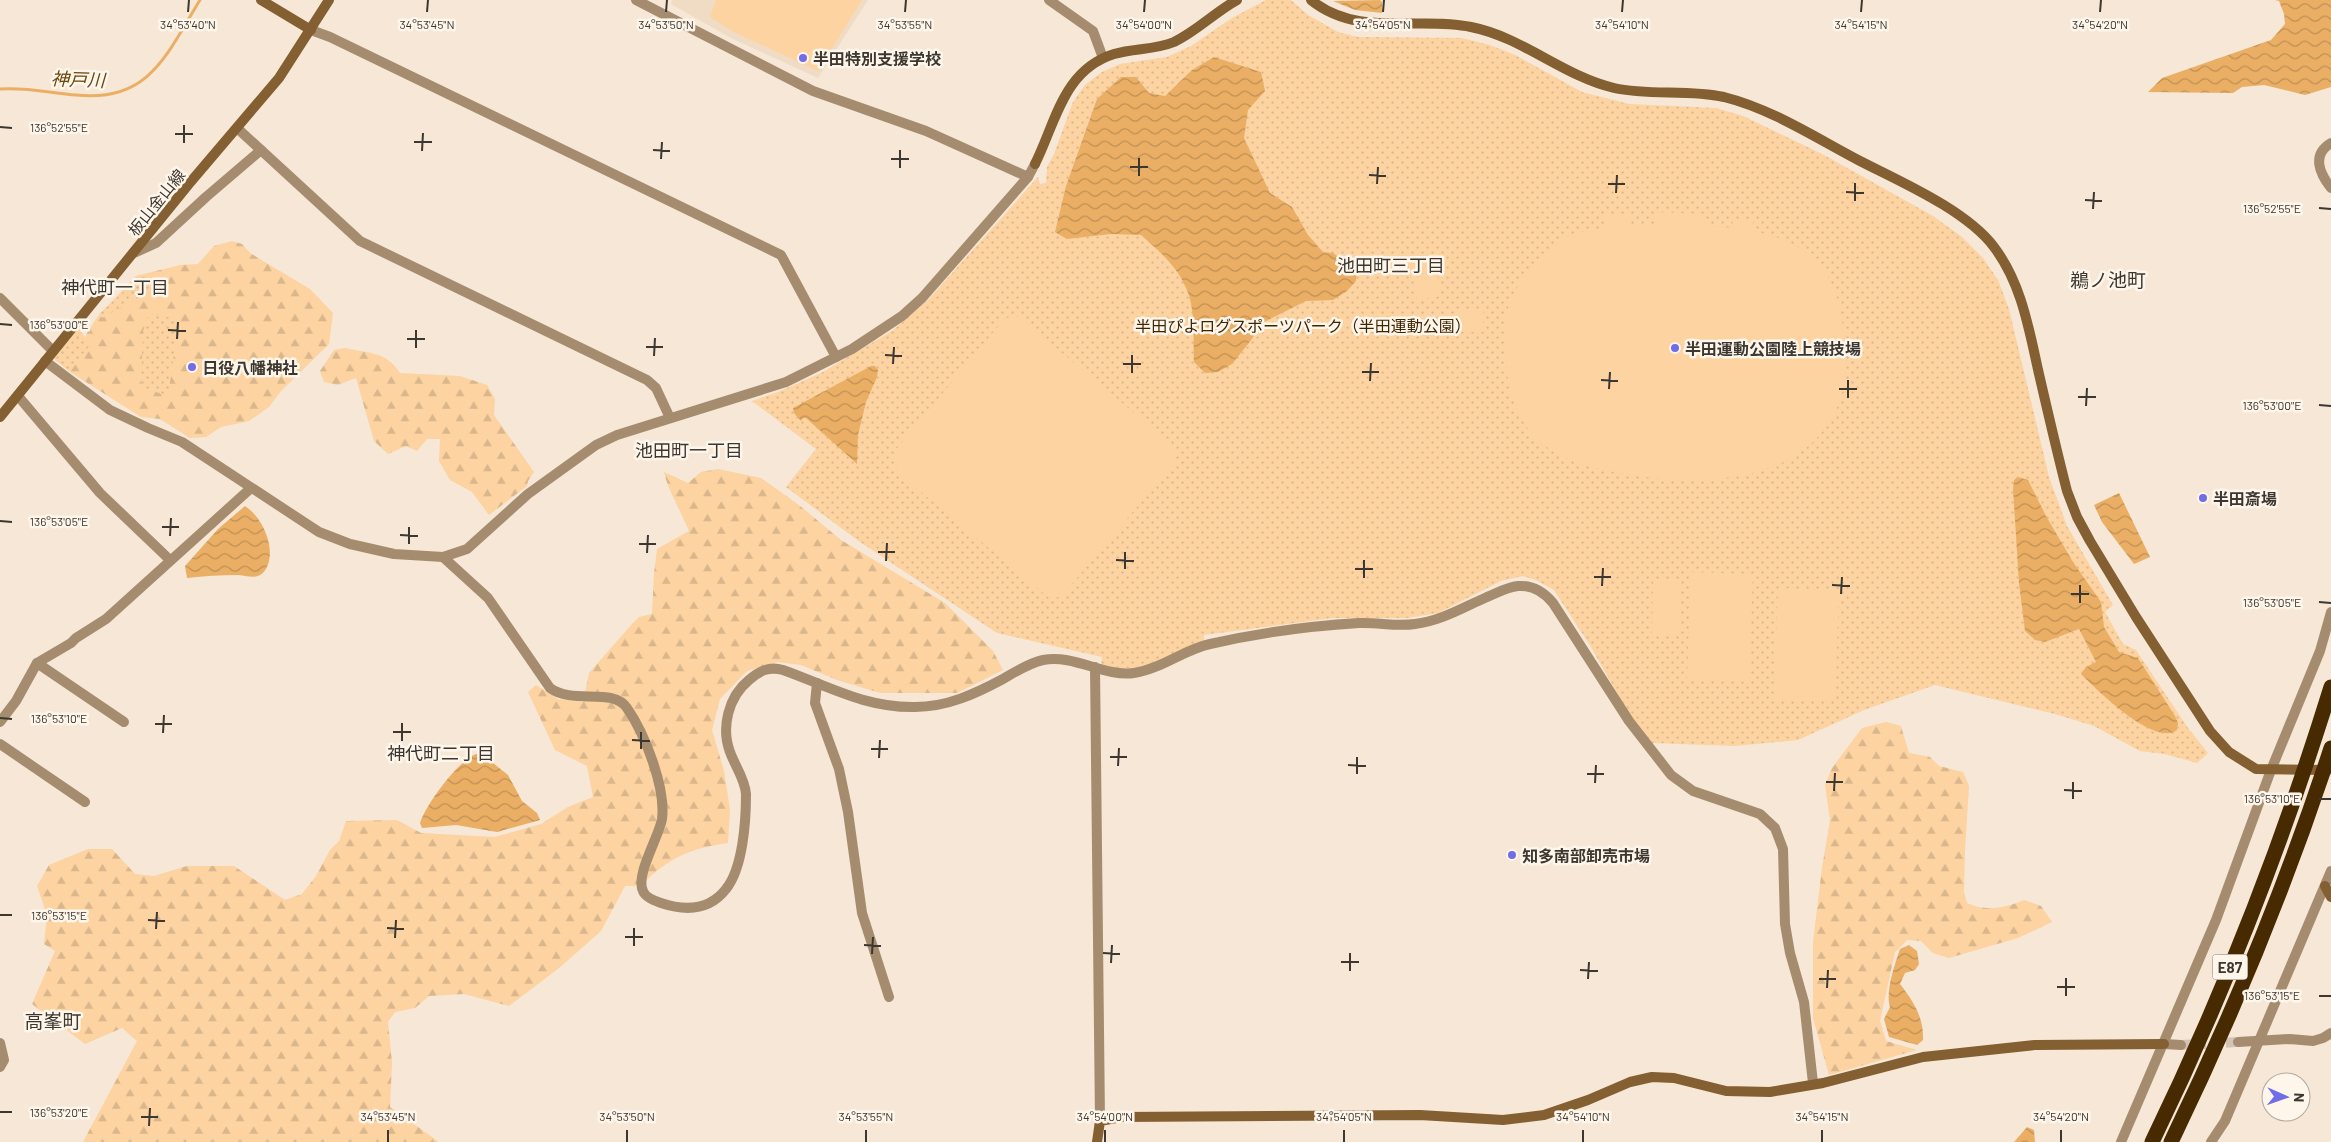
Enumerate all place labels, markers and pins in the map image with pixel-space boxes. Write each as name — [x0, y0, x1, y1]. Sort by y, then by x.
place label: 半田特別支援学校 — [813, 49, 941, 68]
marker: 半田特別支援学校 — [797, 52, 809, 64]
place label: 半田運動公園陸上競技場 — [1685, 339, 1861, 358]
marker: 半田運動公園陸上競技場 — [1669, 342, 1681, 354]
place label: 日役八幡神社 — [202, 358, 298, 377]
marker: 日役八幡神社 — [186, 361, 198, 373]
place label: 半田斎場 — [2213, 489, 2277, 508]
marker: 半田斎場 — [2197, 492, 2209, 504]
place label: 知多南部卸売市場 — [1522, 846, 1650, 865]
marker: 知多南部卸売市場 — [1506, 849, 1518, 861]

